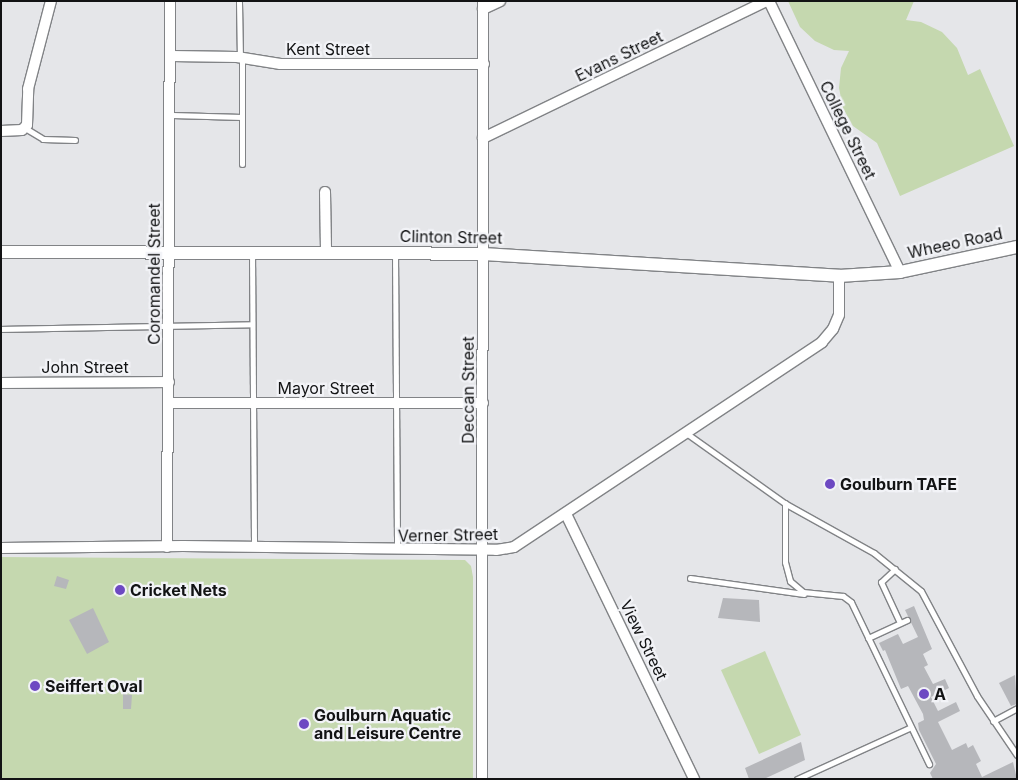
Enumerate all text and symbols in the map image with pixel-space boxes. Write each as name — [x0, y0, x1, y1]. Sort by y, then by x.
street label: Evans Street — [572, 27, 666, 85]
street label: Kent Street — [286, 39, 370, 59]
street label: College Street — [816, 78, 880, 182]
street label: Coromandel Street — [144, 203, 164, 345]
street label: Wheeo Road — [906, 224, 1004, 262]
street label: Clinton Street — [400, 227, 502, 247]
street label: Deccan Street — [458, 336, 478, 444]
street label: John Street — [41, 357, 129, 377]
street label: Mayor Street — [277, 378, 375, 398]
place label: Goulburn TAFE — [840, 474, 957, 494]
marker: Goulburn TAFE — [824, 478, 836, 490]
street label: Verner Street — [398, 525, 498, 545]
place label: Cricket Nets — [130, 580, 227, 600]
marker: Cricket Nets — [114, 584, 126, 596]
street label: View Street — [616, 597, 672, 683]
place label: Seiffert Oval — [45, 676, 142, 696]
marker: Seiffert Oval — [29, 680, 41, 692]
place label: A — [934, 684, 946, 704]
marker: A — [918, 688, 930, 700]
place label: Goulburn Aquatic and Leisure Centre — [314, 705, 461, 743]
marker: Goulburn Aquatic and Leisure Centre — [298, 718, 310, 730]

